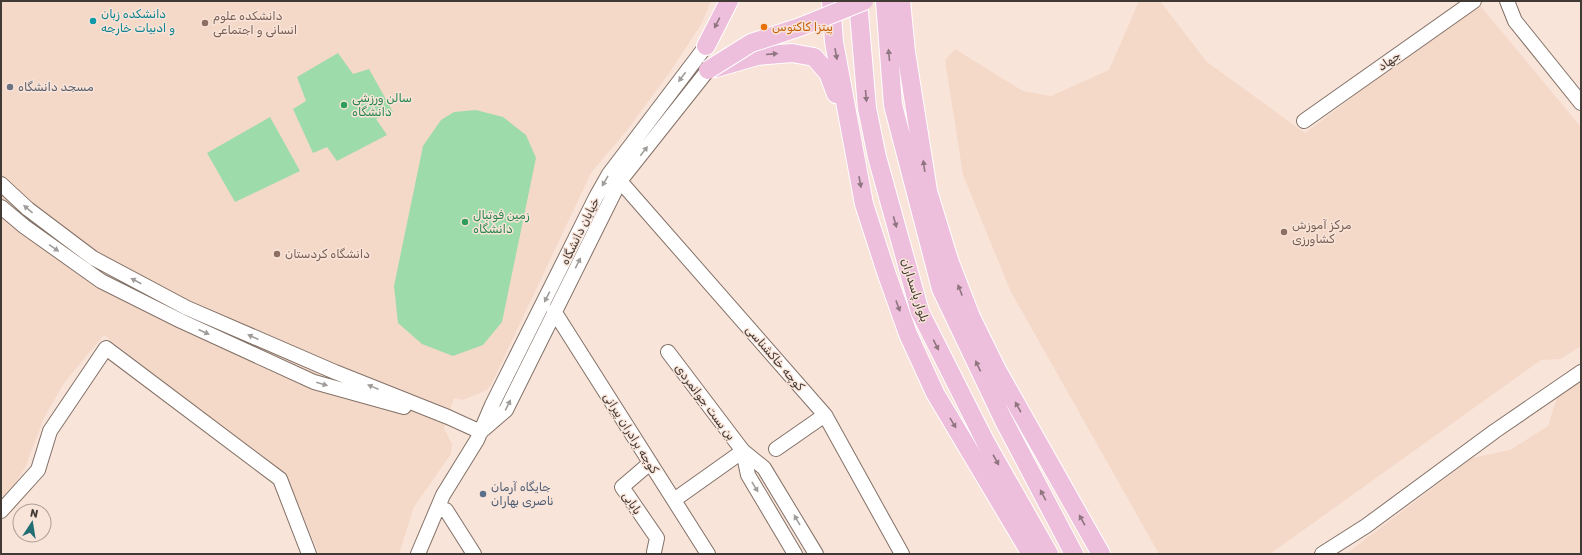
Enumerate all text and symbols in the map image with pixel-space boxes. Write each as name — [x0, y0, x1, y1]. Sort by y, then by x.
place label: دانشکده زبان و ادبیات خارجه — [101, 7, 175, 36]
place label: دانشکده علوم انسانی و اجتماعی — [213, 9, 297, 38]
marker: دانشکده زبان و ادبیات خارجه — [88, 16, 98, 26]
marker: دانشکده علوم انسانی و اجتماعی — [200, 18, 210, 28]
one-way arrow — [714, 18, 720, 29]
place label: پیتزا کاکتوس — [772, 20, 833, 35]
marker: پیتزا کاکتوس — [759, 22, 769, 32]
one-way arrow — [834, 48, 840, 60]
street label: جهاد — [1375, 48, 1403, 74]
one-way arrow — [886, 49, 892, 61]
one-way arrow — [766, 51, 778, 58]
one-way arrow — [678, 71, 687, 82]
place label: مسجد دانشگاه — [18, 80, 94, 94]
marker: مسجد دانشگاه — [5, 82, 15, 92]
one-way arrow — [862, 90, 869, 102]
place label: سالن ورزشی دانشگاه — [352, 91, 412, 119]
marker: سالن ورزشی دانشگاه — [339, 100, 349, 110]
one-way arrow — [639, 146, 648, 157]
one-way arrow — [921, 160, 927, 172]
one-way arrow — [601, 175, 608, 187]
one-way arrow — [857, 175, 863, 188]
street label: خیابان دانشگاه — [558, 195, 602, 267]
one-way arrow — [23, 204, 34, 213]
place label: زمین فوتبال دانشگاه — [473, 208, 530, 236]
one-way arrow — [892, 216, 898, 228]
marker: زمین فوتبال دانشگاه — [460, 217, 470, 227]
place label: مرکز آموزش کشاورزی — [1292, 218, 1352, 247]
marker: مرکز آموزش کشاورزی — [1279, 227, 1289, 237]
one-way arrow — [49, 244, 59, 252]
place label: دانشگاه کردستان — [285, 247, 370, 262]
marker: دانشگاه کردستان — [272, 249, 282, 259]
street label: بلوار پاسداران — [897, 256, 932, 324]
one-way arrow — [575, 257, 581, 269]
one-way arrow — [130, 278, 142, 284]
one-way arrow — [957, 284, 963, 296]
one-way arrow — [543, 292, 550, 303]
one-way arrow — [895, 300, 901, 312]
street label: کوچه خاکشناسی — [742, 322, 808, 395]
one-way arrow — [198, 329, 209, 335]
one-way arrow — [247, 333, 259, 339]
one-way arrow — [933, 339, 940, 351]
street label: بن بست جوانمردی — [671, 361, 738, 444]
one-way arrow — [975, 361, 981, 372]
one-way arrow — [317, 381, 329, 387]
one-way arrow — [367, 384, 379, 390]
street label: کوچه برادران پیرانی — [600, 390, 662, 477]
one-way arrow — [505, 399, 511, 410]
one-way arrow — [1014, 401, 1021, 413]
one-way arrow — [950, 417, 957, 429]
one-way arrow — [992, 455, 999, 466]
place label: جایگاه آرمان ناصری بهاران — [491, 480, 553, 509]
one-way arrow — [752, 481, 759, 493]
marker: جایگاه آرمان ناصری بهاران — [478, 489, 488, 499]
street label: بابایی — [618, 489, 645, 518]
one-way arrow — [1040, 489, 1046, 501]
north arrow — [12, 503, 52, 543]
text: N — [29, 507, 39, 521]
one-way arrow — [793, 514, 800, 526]
one-way arrow — [1078, 514, 1085, 526]

